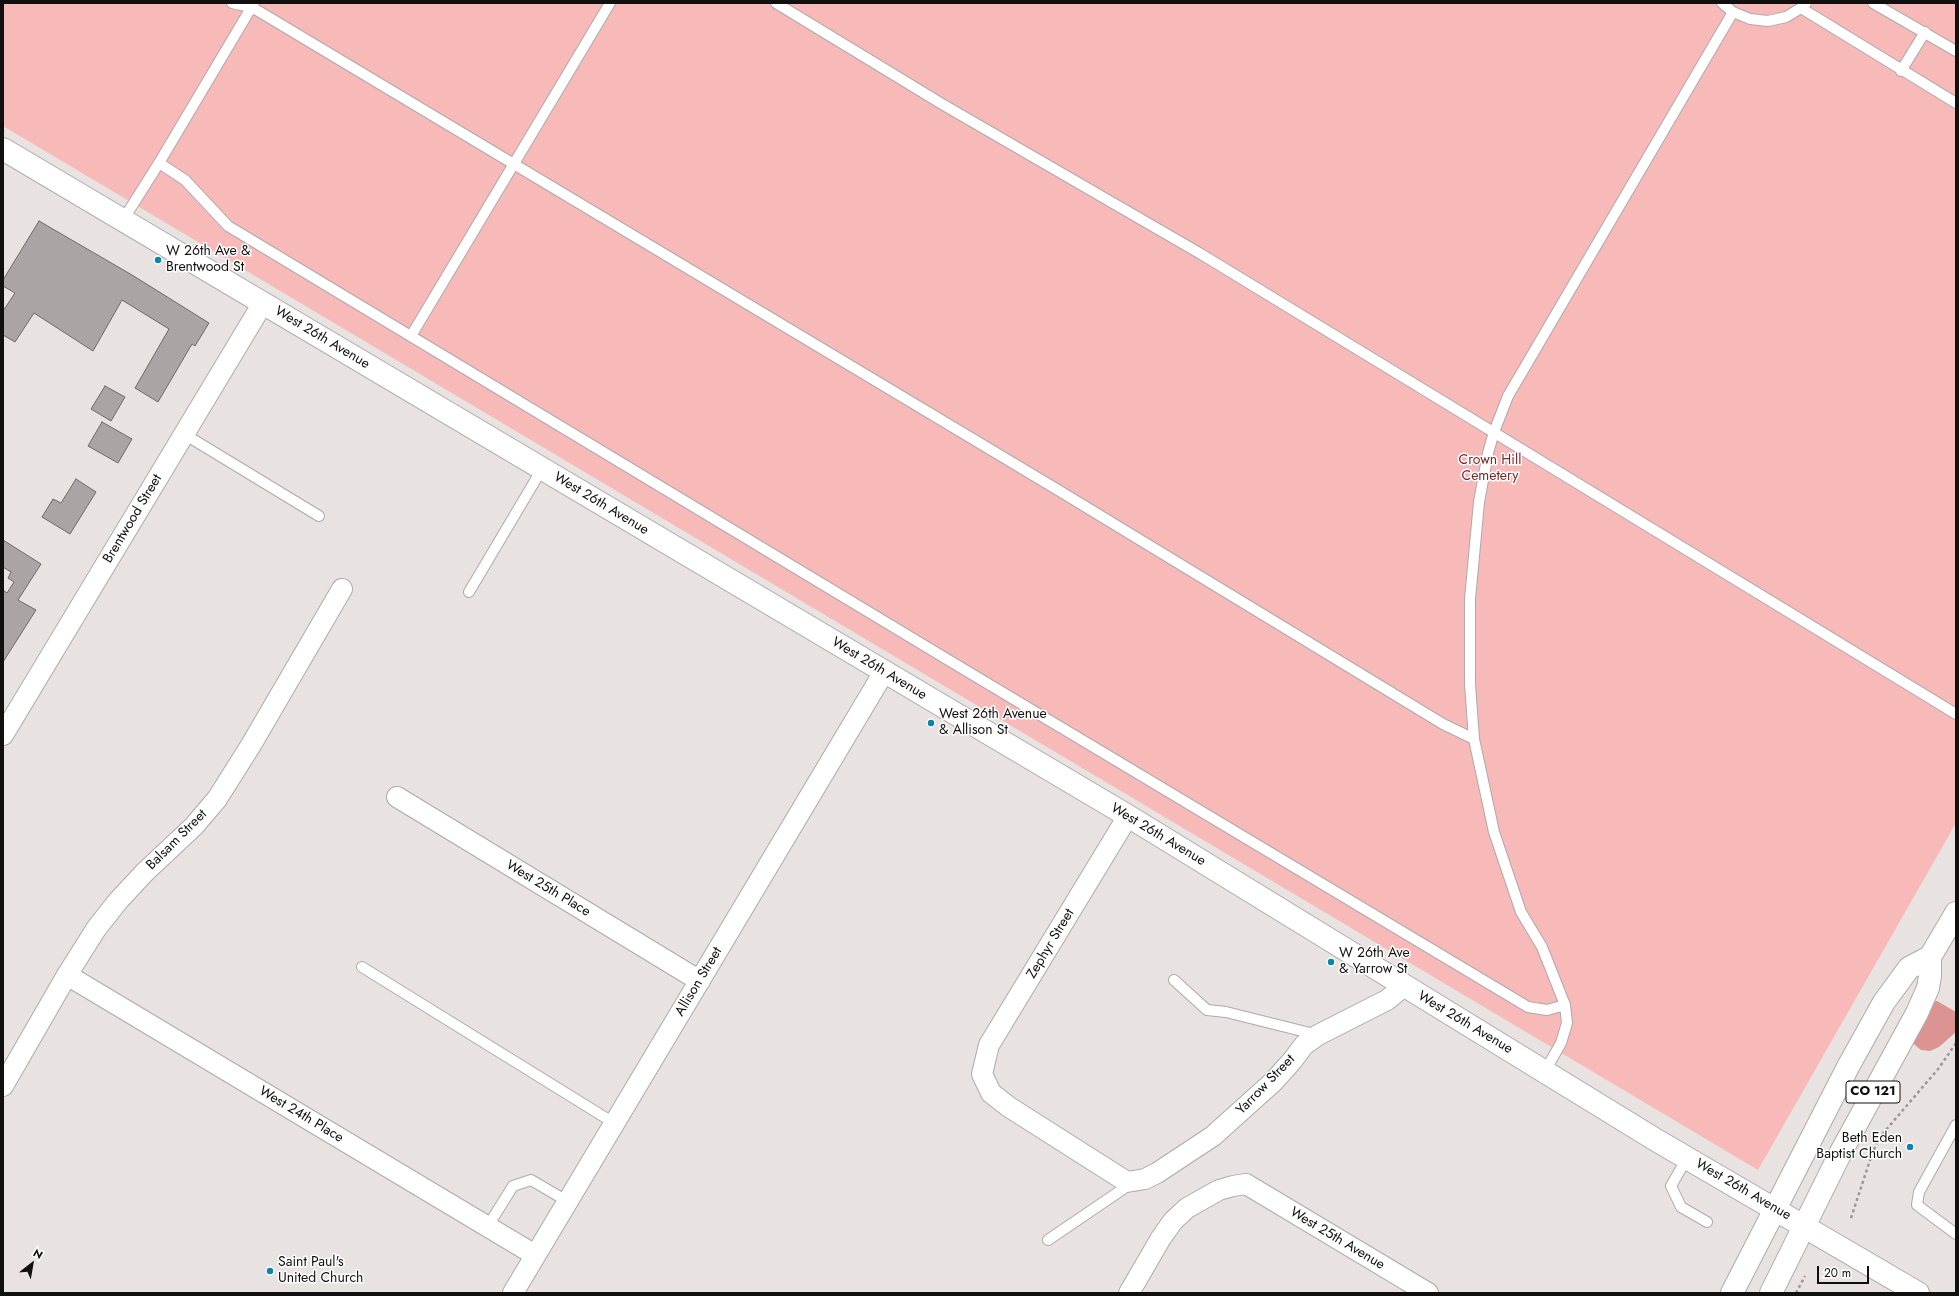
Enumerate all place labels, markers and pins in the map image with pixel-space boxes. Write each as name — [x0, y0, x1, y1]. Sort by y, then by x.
place label: W 26th Ave & Brentwood St — [166, 244, 250, 276]
marker: W 26th Ave & Brentwood St — [153, 255, 163, 265]
place label: West 26th Avenue & Allison St — [939, 707, 1047, 740]
marker: West 26th Avenue & Allison St — [926, 718, 936, 728]
place label: W 26th Ave & Yarrow St — [1339, 946, 1410, 978]
marker: W 26th Ave & Yarrow St — [1326, 957, 1336, 967]
place label: Beth Eden Baptist Church — [1816, 1131, 1902, 1164]
marker: Beth Eden Baptist Church — [1905, 1142, 1915, 1152]
place label: Saint Paul's United Church — [278, 1255, 363, 1288]
marker: Saint Paul's United Church — [265, 1266, 275, 1276]

